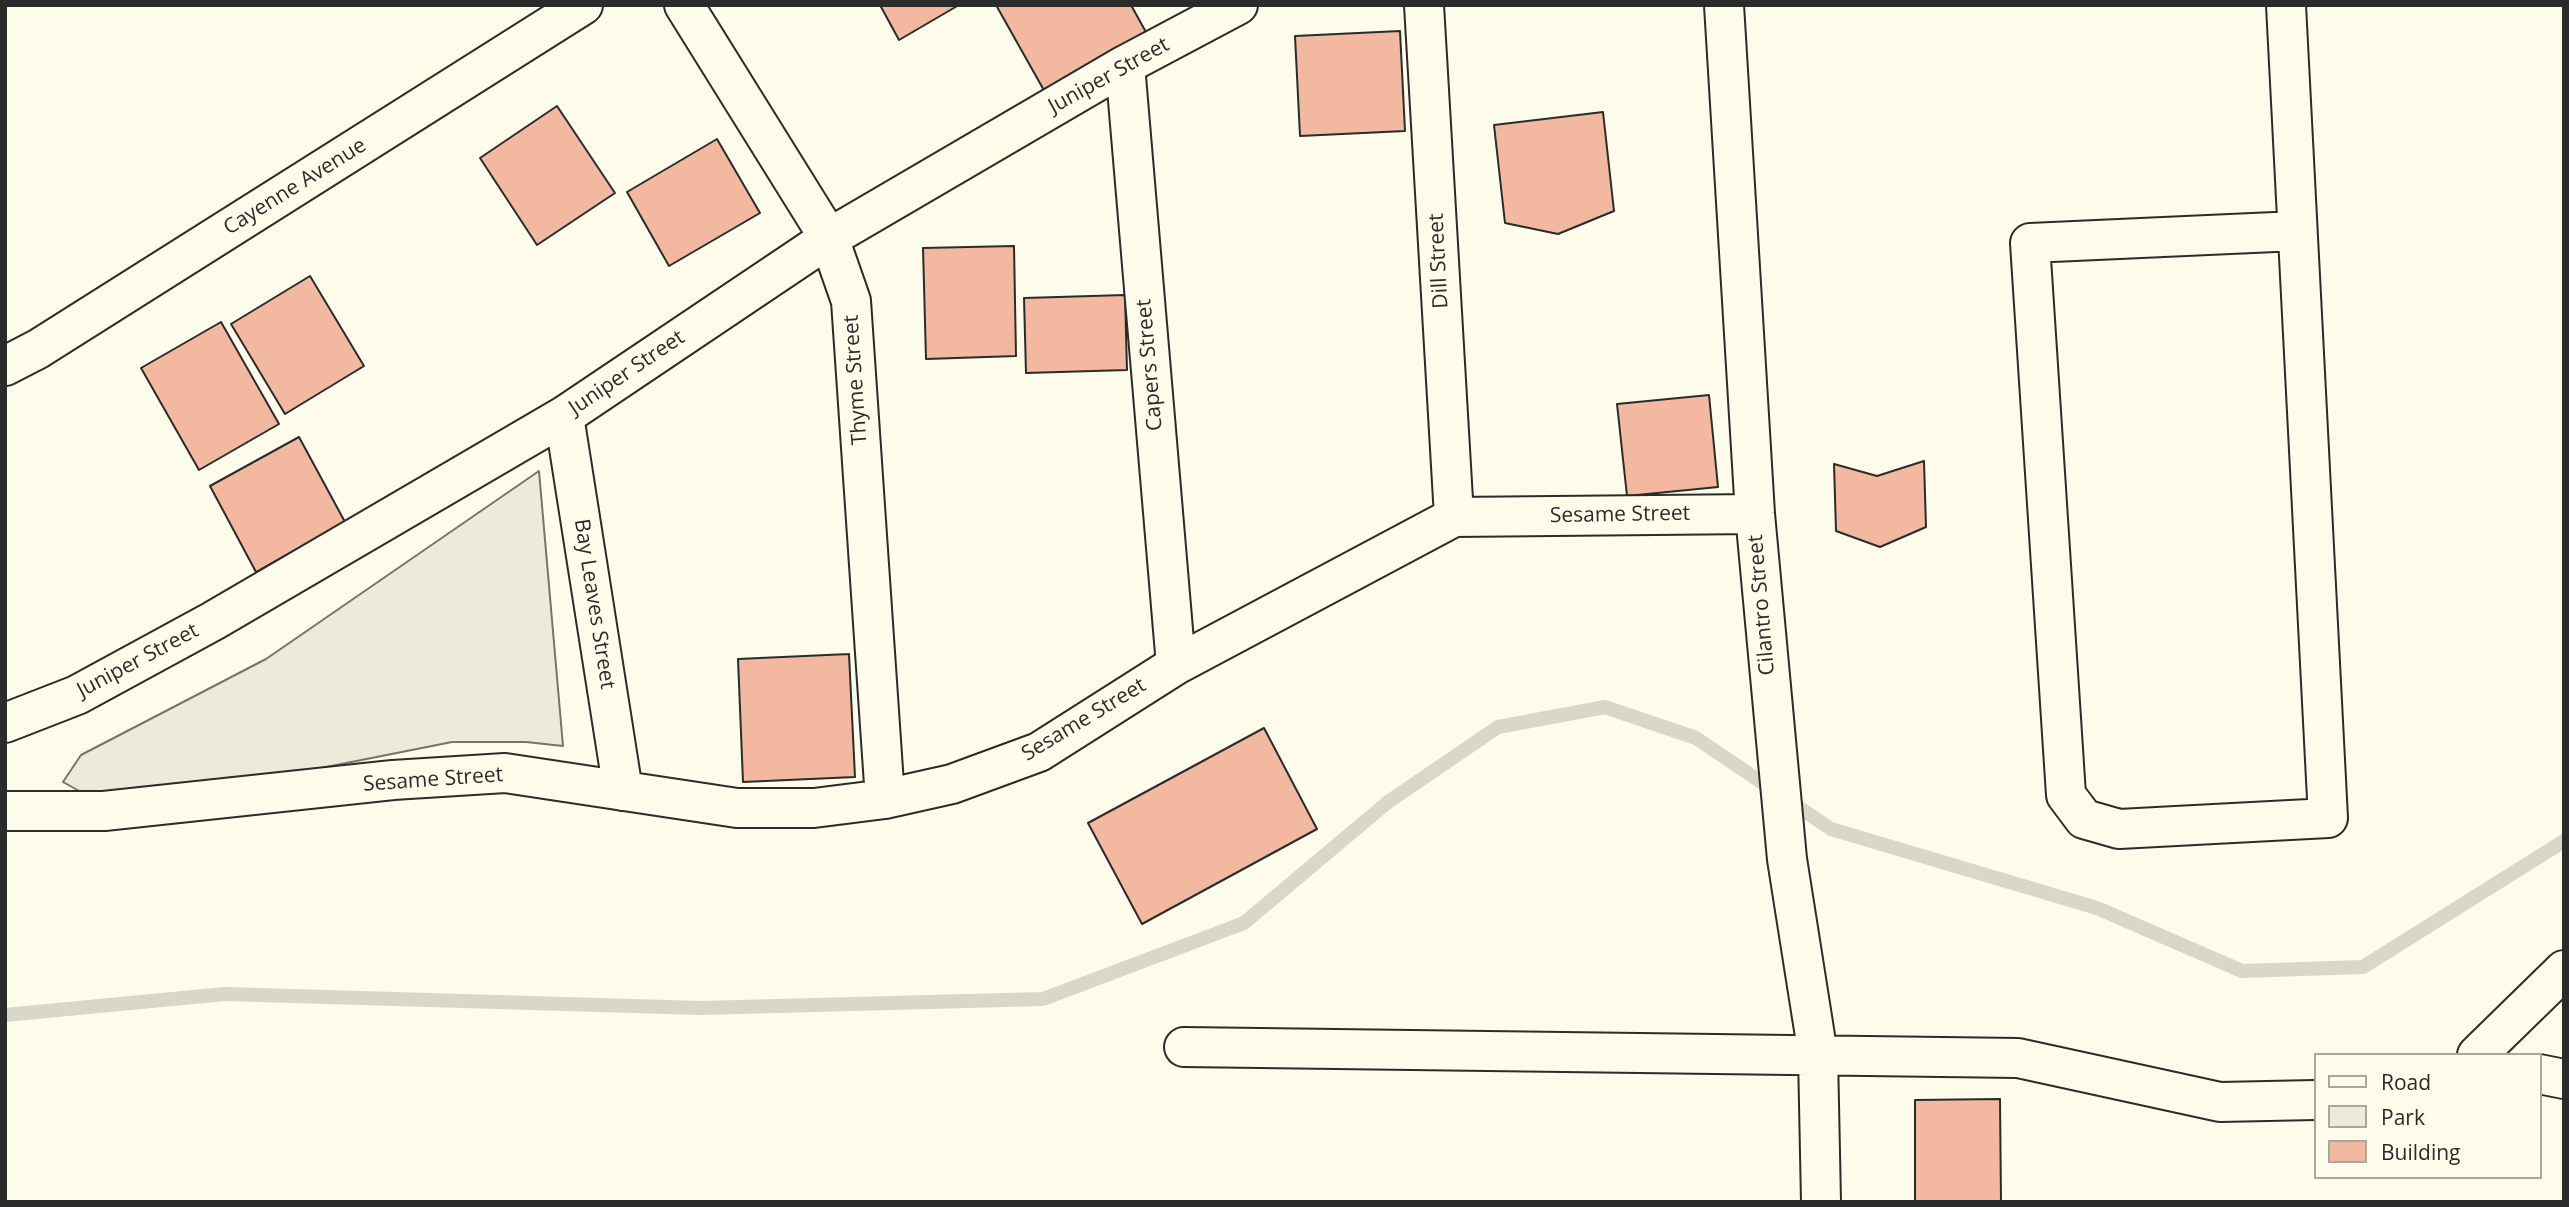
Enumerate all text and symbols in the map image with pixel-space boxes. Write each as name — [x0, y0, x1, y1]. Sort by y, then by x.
street label: Juniper Street — [1044, 32, 1174, 120]
street label: Cayenne Avenue — [219, 133, 371, 241]
street label: Dill Street — [1424, 213, 1454, 309]
street label: Capers Street — [1132, 298, 1168, 432]
street label: Thyme Street — [839, 314, 873, 446]
street label: Juniper Street — [564, 325, 690, 421]
street label: Sesame Street — [1550, 501, 1690, 529]
street label: Bay Leaves Street — [568, 517, 620, 691]
street label: Cilantro Street — [1743, 534, 1781, 676]
street label: Juniper Street — [73, 618, 203, 704]
street label: Sesame Street — [1017, 673, 1151, 767]
street label: Sesame Street — [362, 763, 504, 797]
legend — [2314, 1053, 2541, 1179]
text: Road — [2381, 1068, 2431, 1096]
text: Park — [2381, 1103, 2425, 1131]
text: Building — [2381, 1138, 2460, 1166]

